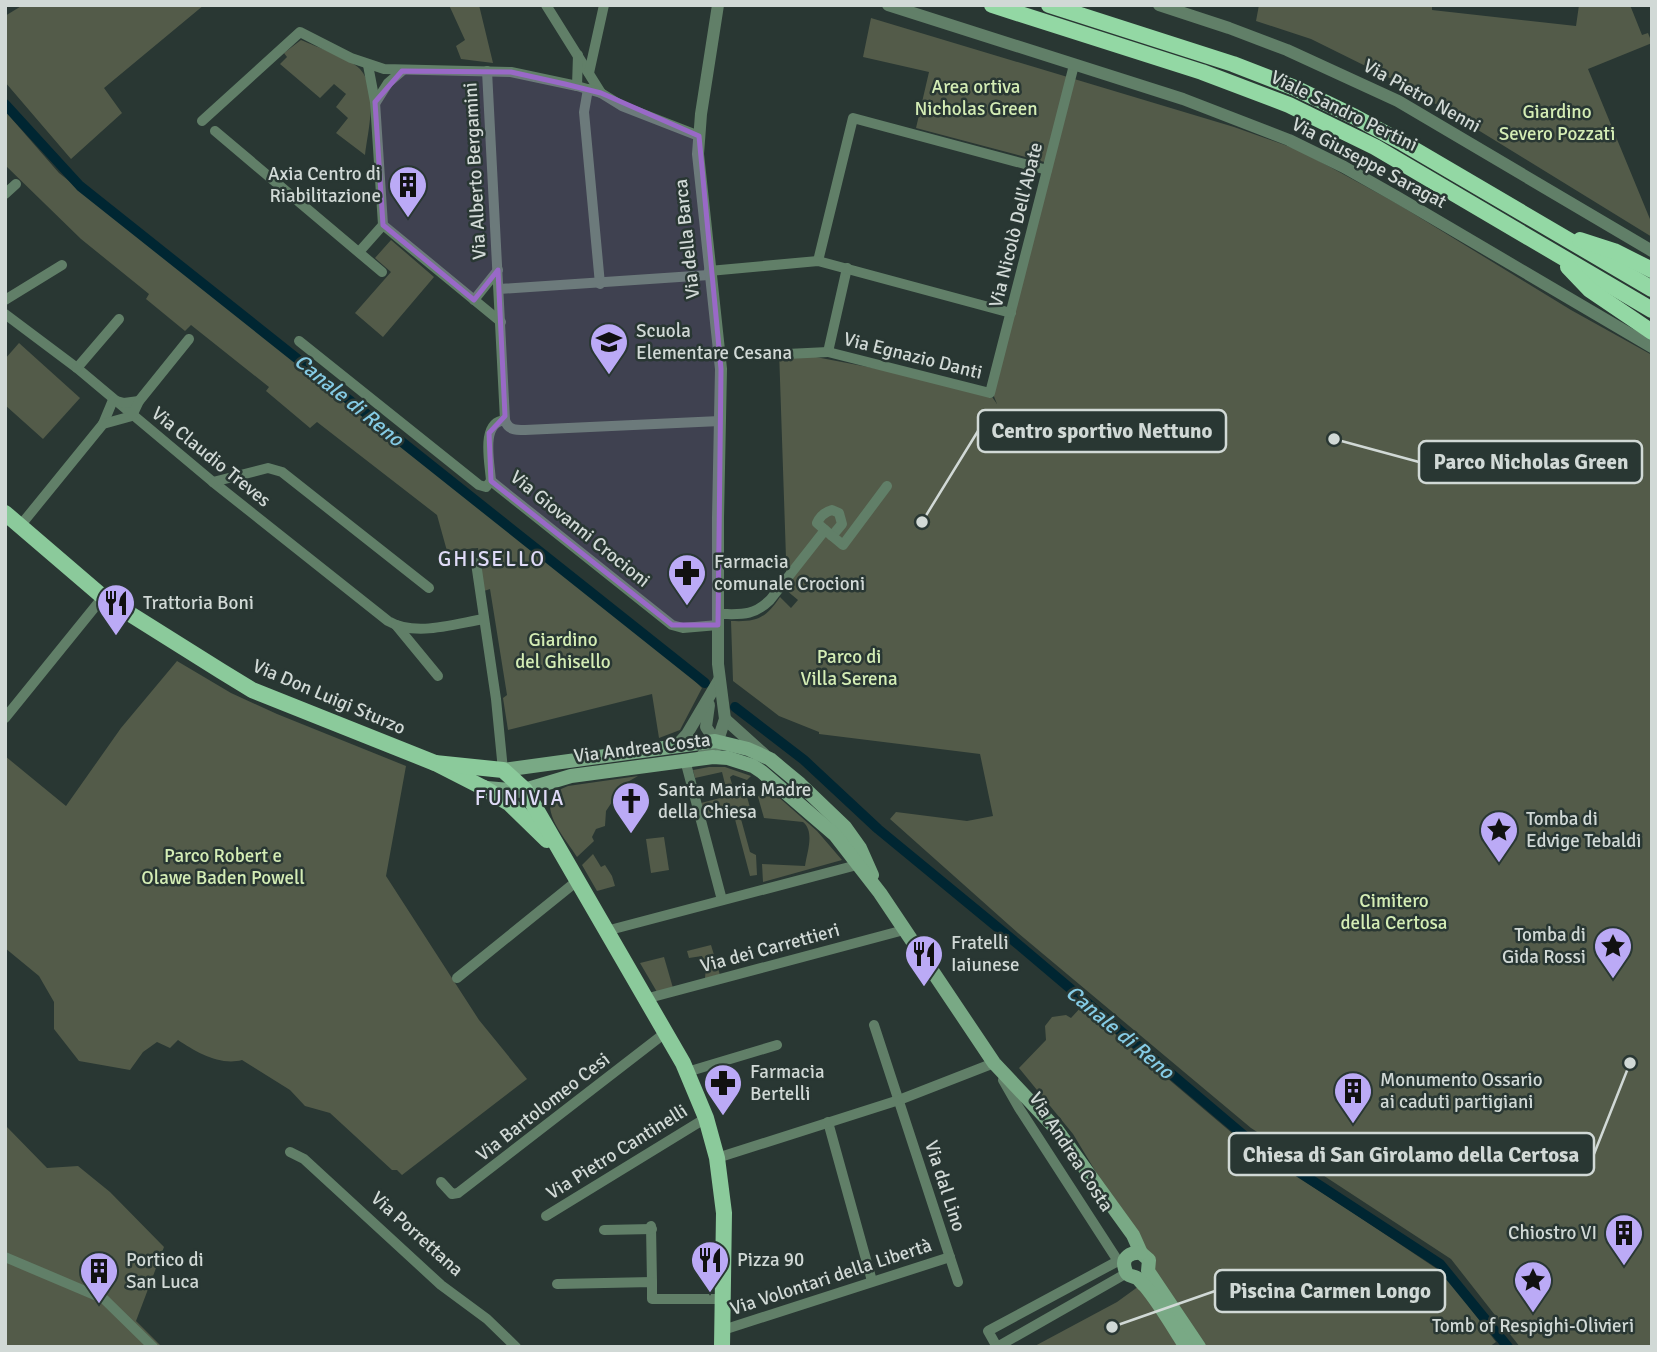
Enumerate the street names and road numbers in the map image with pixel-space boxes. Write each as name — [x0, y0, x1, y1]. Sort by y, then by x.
street label: Via Pietro Nenni — [1359, 54, 1485, 138]
street label: Viale Sandro Pertini — [1267, 65, 1421, 157]
street label: Via Alberto Bergamini — [458, 82, 492, 260]
street label: Via Giuseppe Saragat — [1287, 112, 1451, 214]
street label: Via Nicolò Dell'Abate — [984, 140, 1048, 310]
street label: Via della Barca — [669, 178, 705, 300]
street label: Via Egnazio Danti — [841, 327, 985, 385]
street label: Via Claudio Treves — [146, 401, 276, 513]
street label: Via Giovanni Crocioni — [505, 465, 655, 593]
street label: Via Don Luigi Sturzo — [249, 654, 409, 740]
street label: Via Andrea Costa — [572, 728, 712, 768]
street label: Via dei Carrettieri — [698, 918, 842, 978]
street label: Via Bartolomeo Cesi — [471, 1047, 615, 1167]
street label: Via Andrea Costa — [1023, 1088, 1119, 1216]
street label: Via Pietro Cantinelli — [542, 1099, 692, 1205]
street label: Via dal Lino — [919, 1137, 971, 1235]
street label: Via Porrettana — [366, 1186, 468, 1282]
street label: Via Volontari della Libertà — [727, 1233, 935, 1321]

